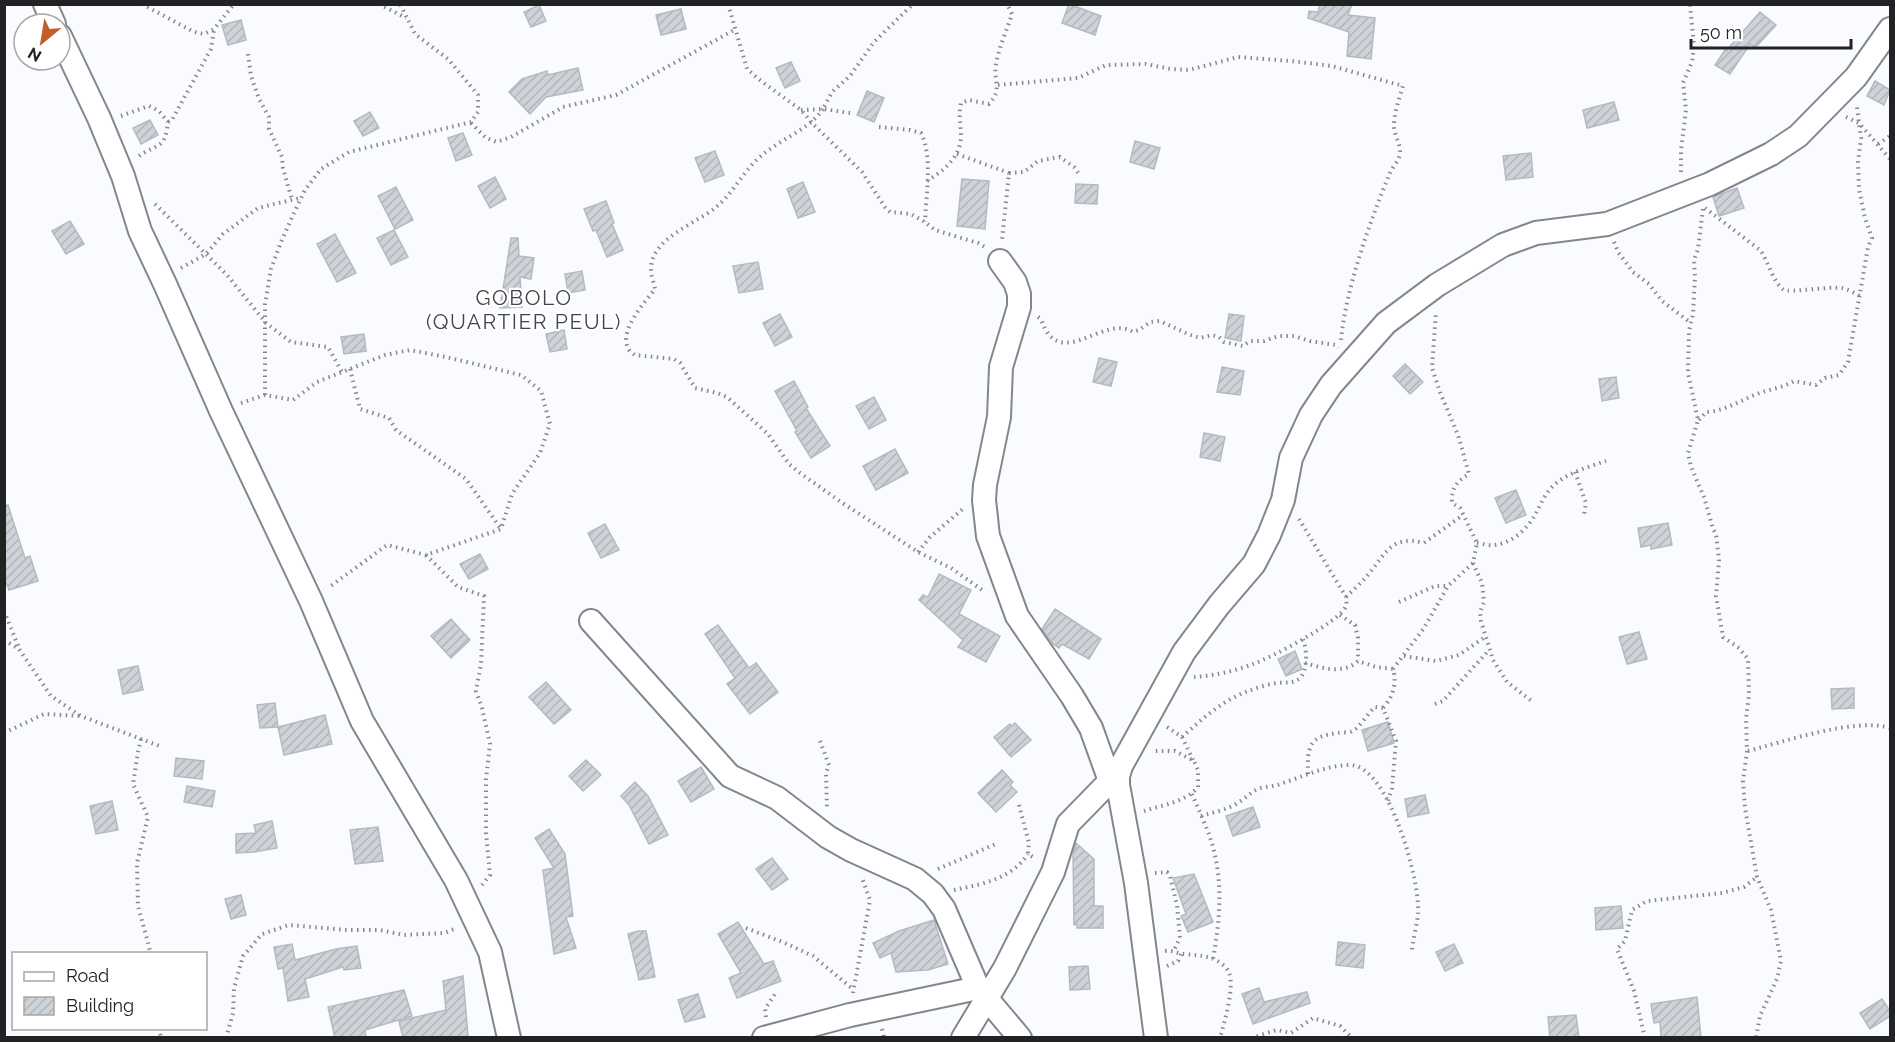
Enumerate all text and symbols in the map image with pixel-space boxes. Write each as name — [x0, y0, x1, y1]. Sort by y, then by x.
north arrow — [12, 12, 72, 72]
scale bar — [1691, 12, 1852, 50]
text: 50 m — [1700, 22, 1742, 43]
text: N — [25, 43, 45, 66]
district label: GOBOLO (QUARTIER PEUL) — [426, 285, 622, 334]
legend — [12, 952, 207, 1030]
text: Road — [66, 965, 109, 986]
text: Building — [66, 995, 134, 1016]

